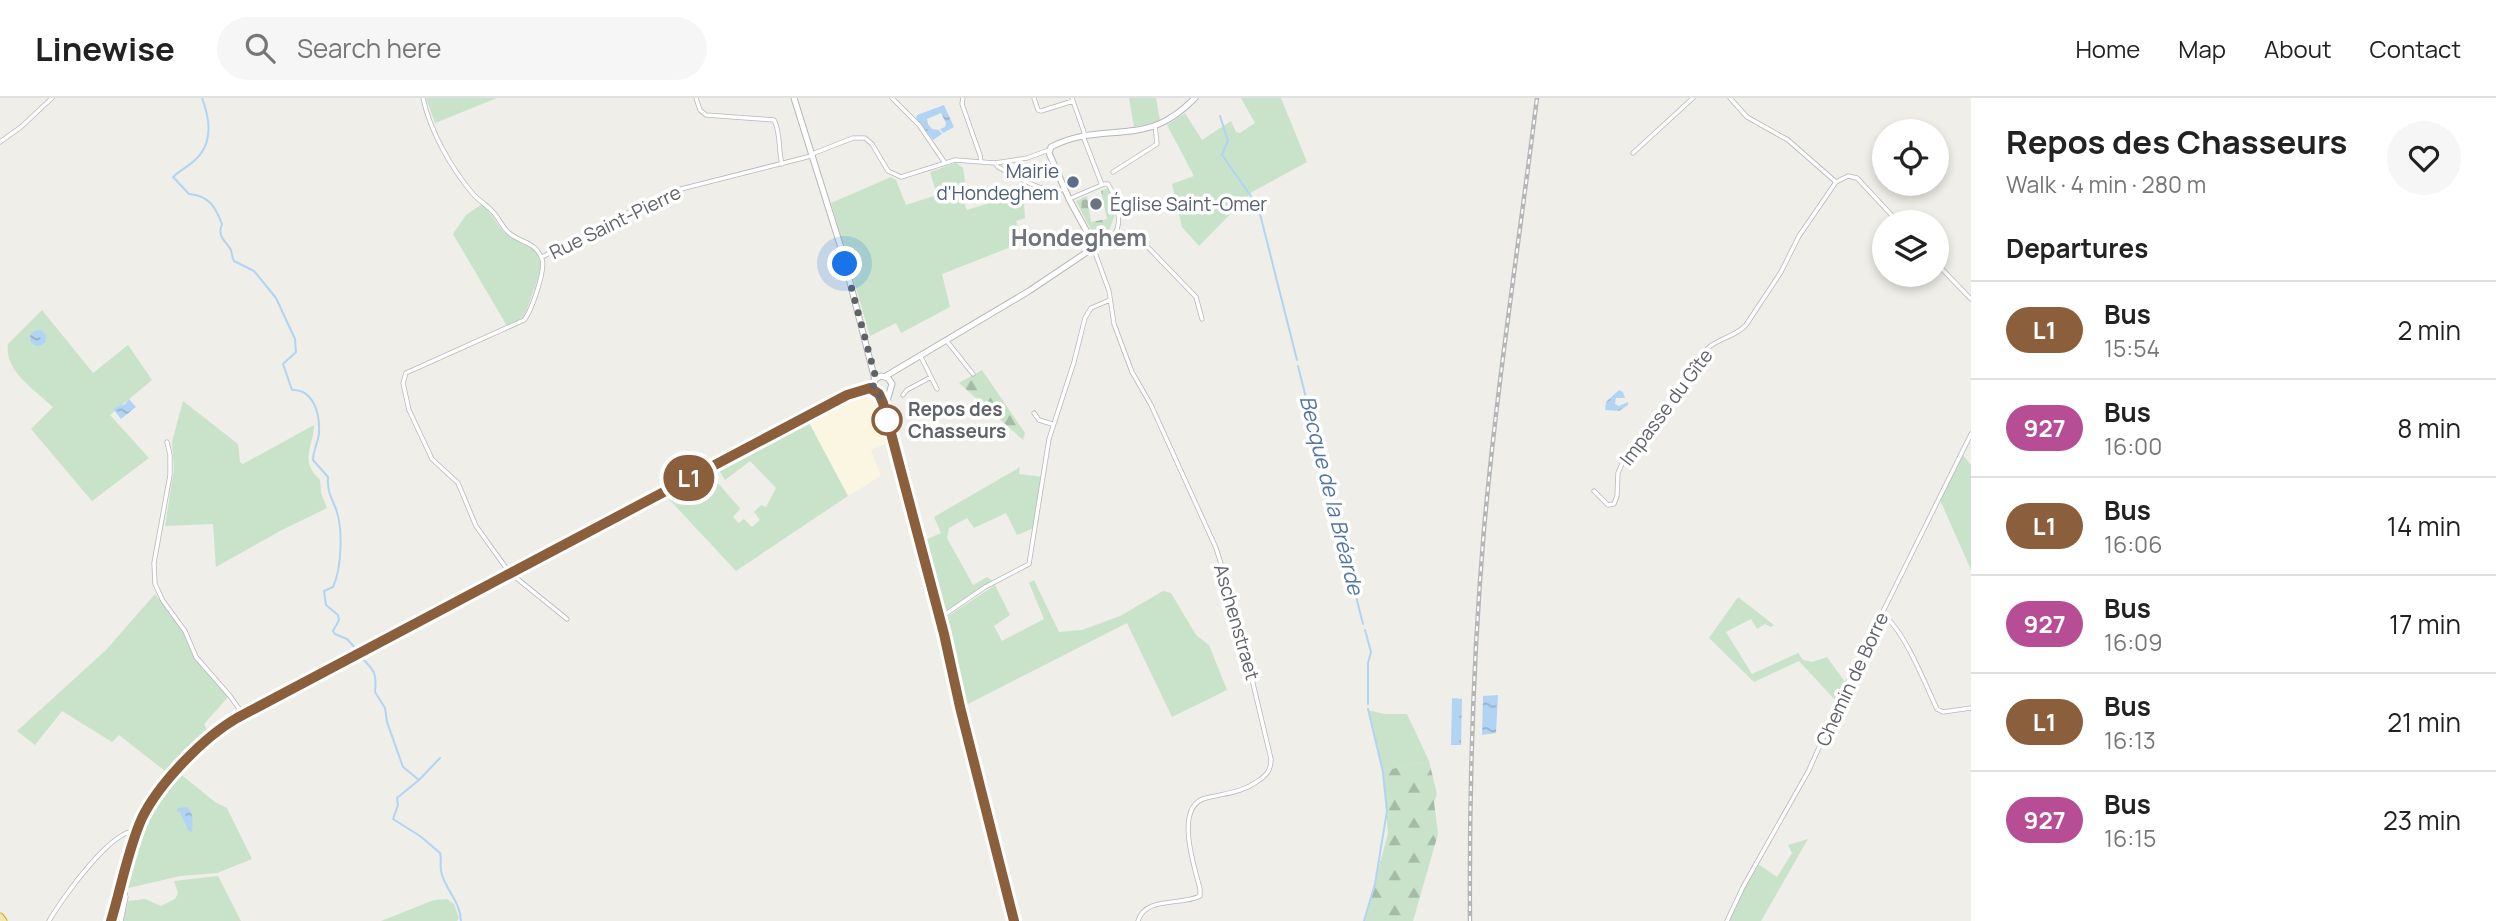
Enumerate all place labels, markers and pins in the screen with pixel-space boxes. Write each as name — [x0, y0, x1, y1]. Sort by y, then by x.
place label: Mairie d'Hondeghem — [936, 158, 1059, 206]
marker: Mairie d'Hondeghem — [1065, 174, 1081, 190]
place label: Église Saint-Omer — [1110, 191, 1267, 217]
marker: Église Saint-Omer — [1088, 196, 1104, 212]
place label: Repos des Chasseurs — [908, 396, 1006, 444]
marker: Repos des Chasseurs — [872, 405, 902, 435]

